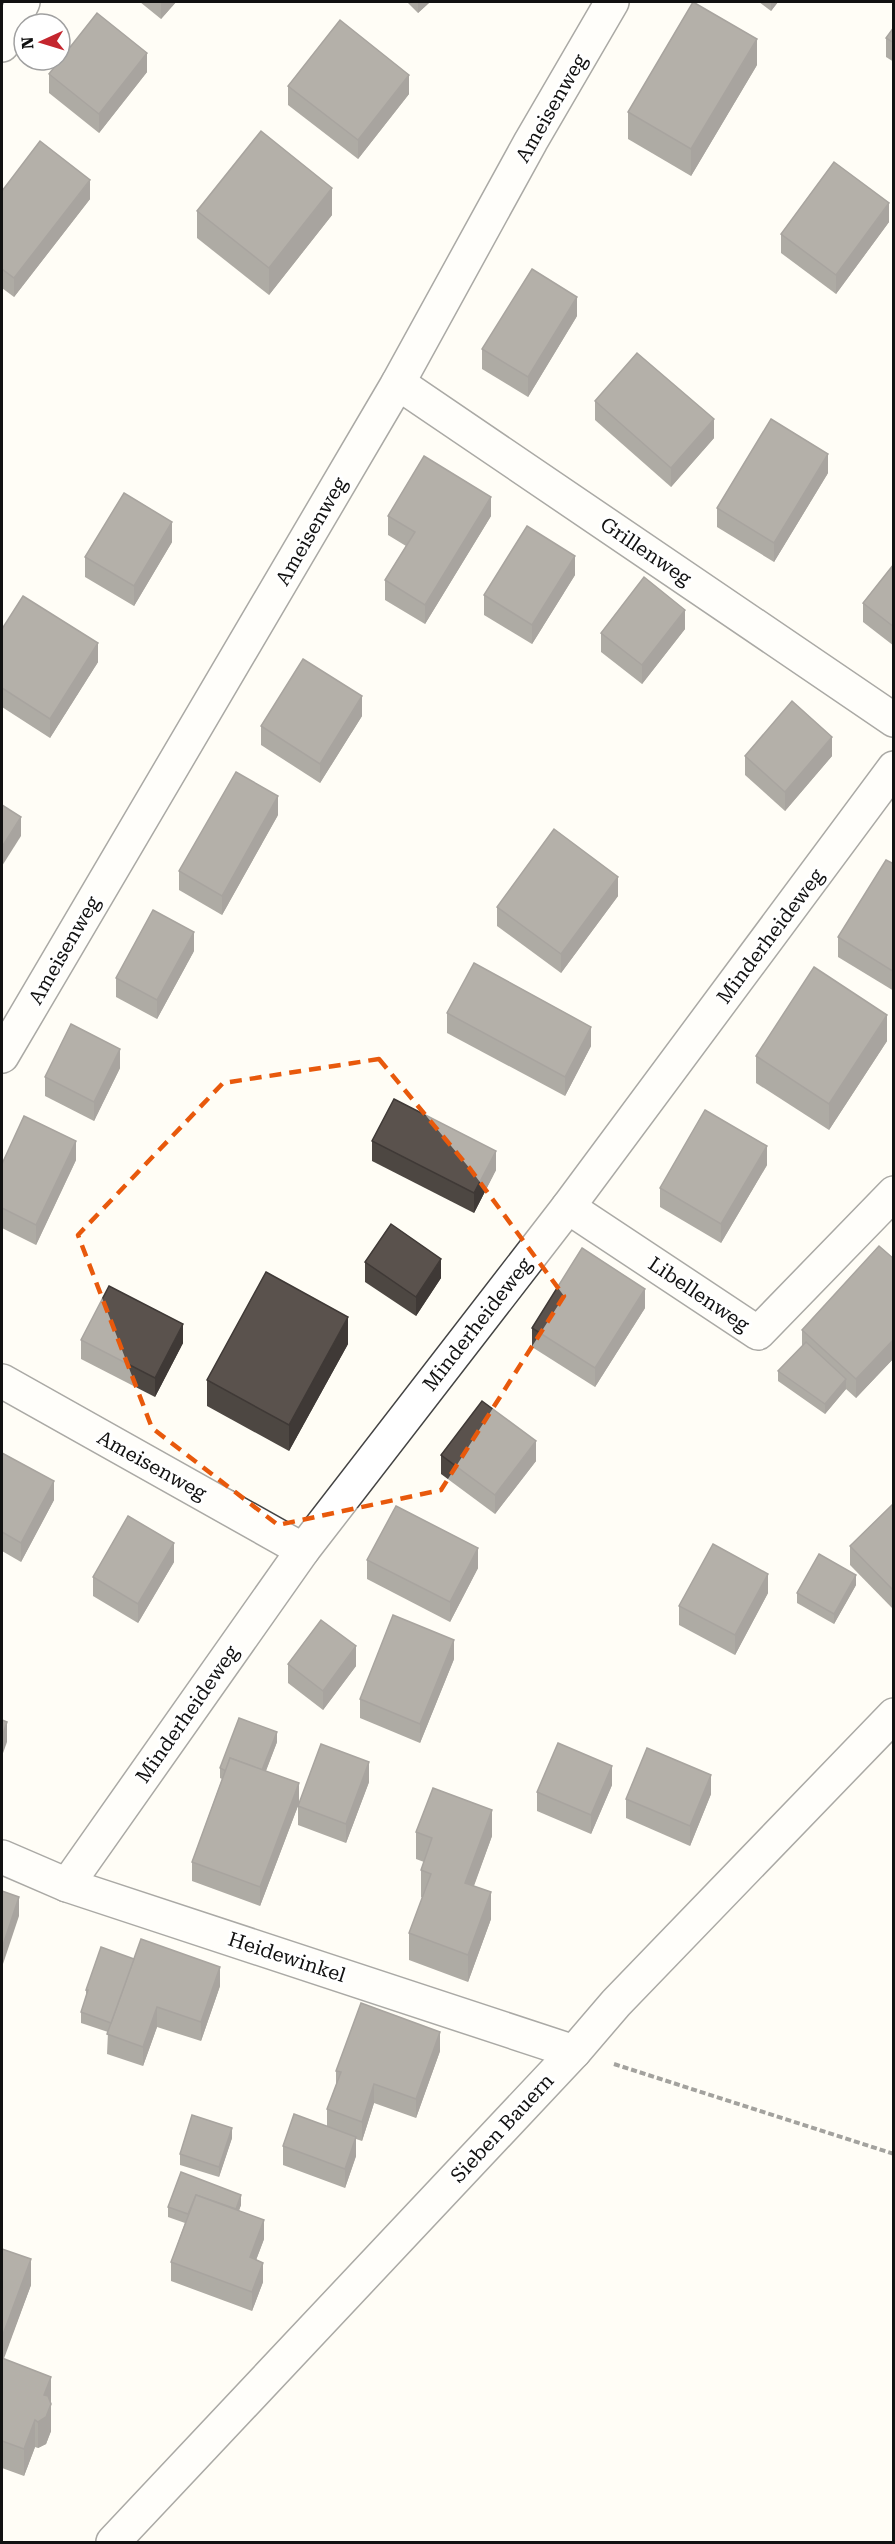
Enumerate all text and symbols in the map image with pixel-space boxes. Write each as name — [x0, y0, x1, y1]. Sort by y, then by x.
north arrow — [12, 12, 72, 72]
text: N — [18, 36, 37, 50]
street label: Ameisenweg — [510, 49, 592, 166]
street label: Ameisenweg — [270, 472, 352, 589]
street label: Grillenweg — [596, 512, 697, 591]
street label: Minderheideweg — [711, 863, 829, 1008]
street label: Ameisenweg — [23, 891, 105, 1008]
street label: Libellenweg — [644, 1251, 755, 1337]
street label: Minderheideweg — [417, 1252, 537, 1395]
street label: Ameisenweg — [93, 1425, 211, 1505]
street label: Minderheideweg — [131, 1640, 244, 1787]
street label: Heidewinkel — [225, 1927, 349, 1987]
street label: Sieben Bauern — [445, 2069, 559, 2187]

